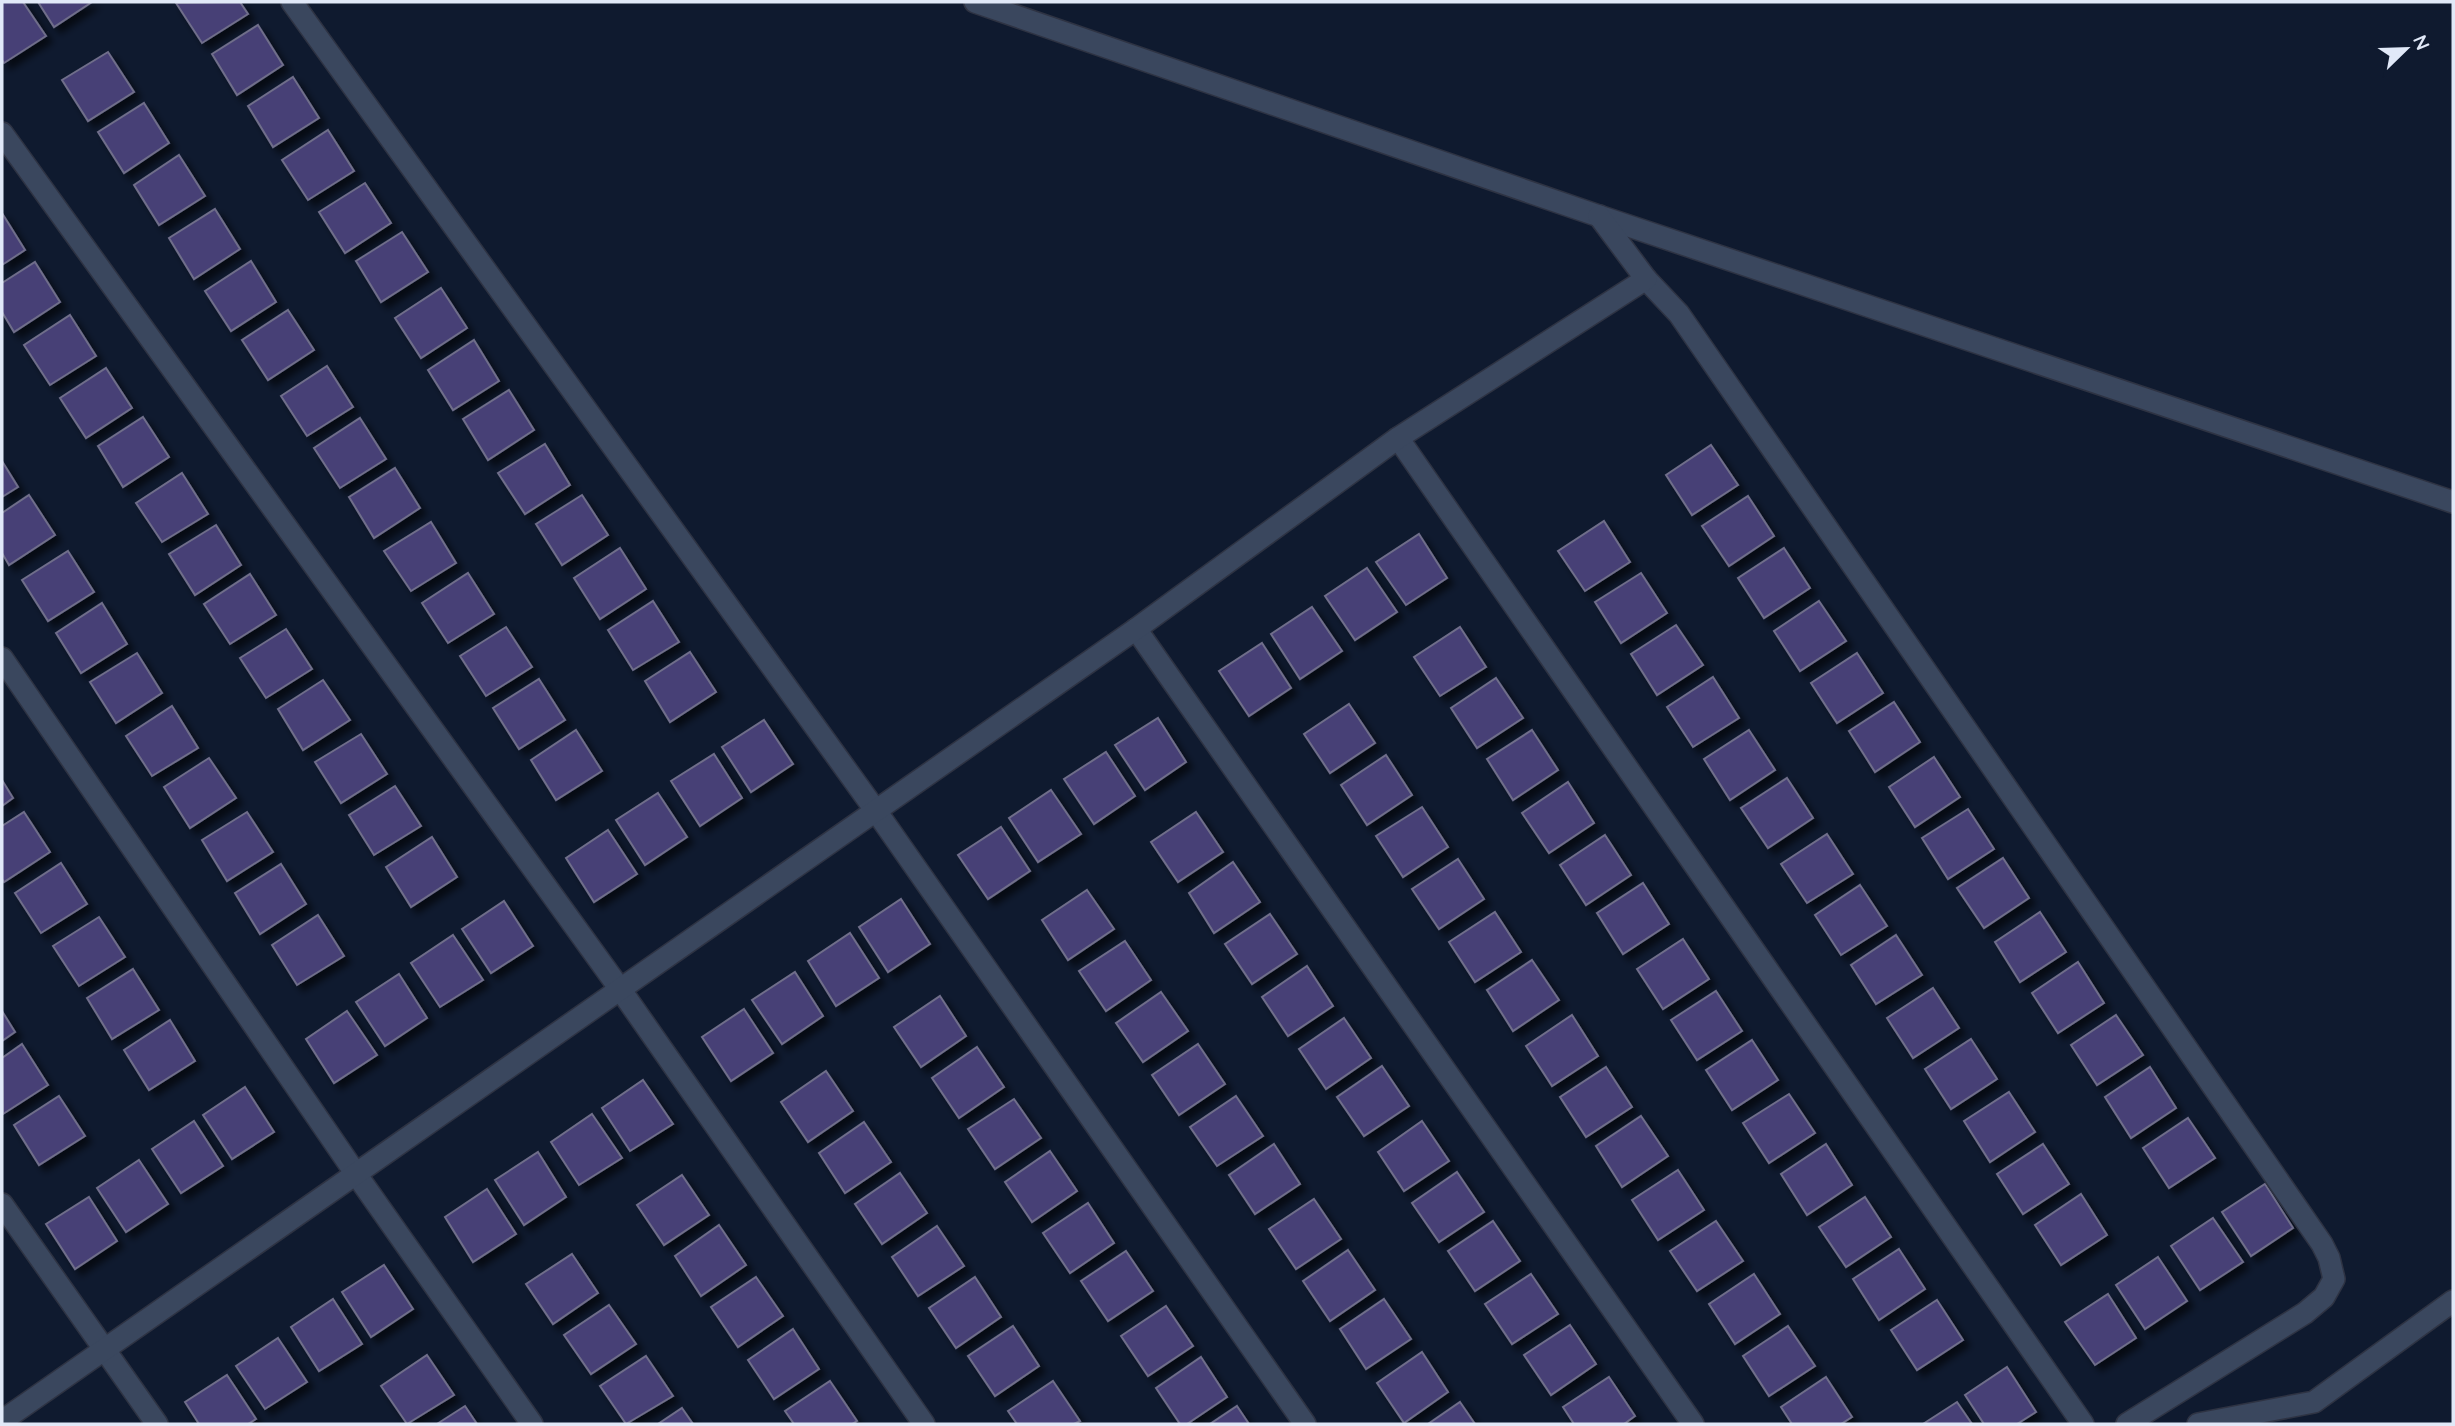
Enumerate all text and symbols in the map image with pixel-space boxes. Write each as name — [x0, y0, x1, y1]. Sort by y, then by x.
north arrow — [2371, 14, 2441, 84]
text: N — [2408, 31, 2435, 53]

